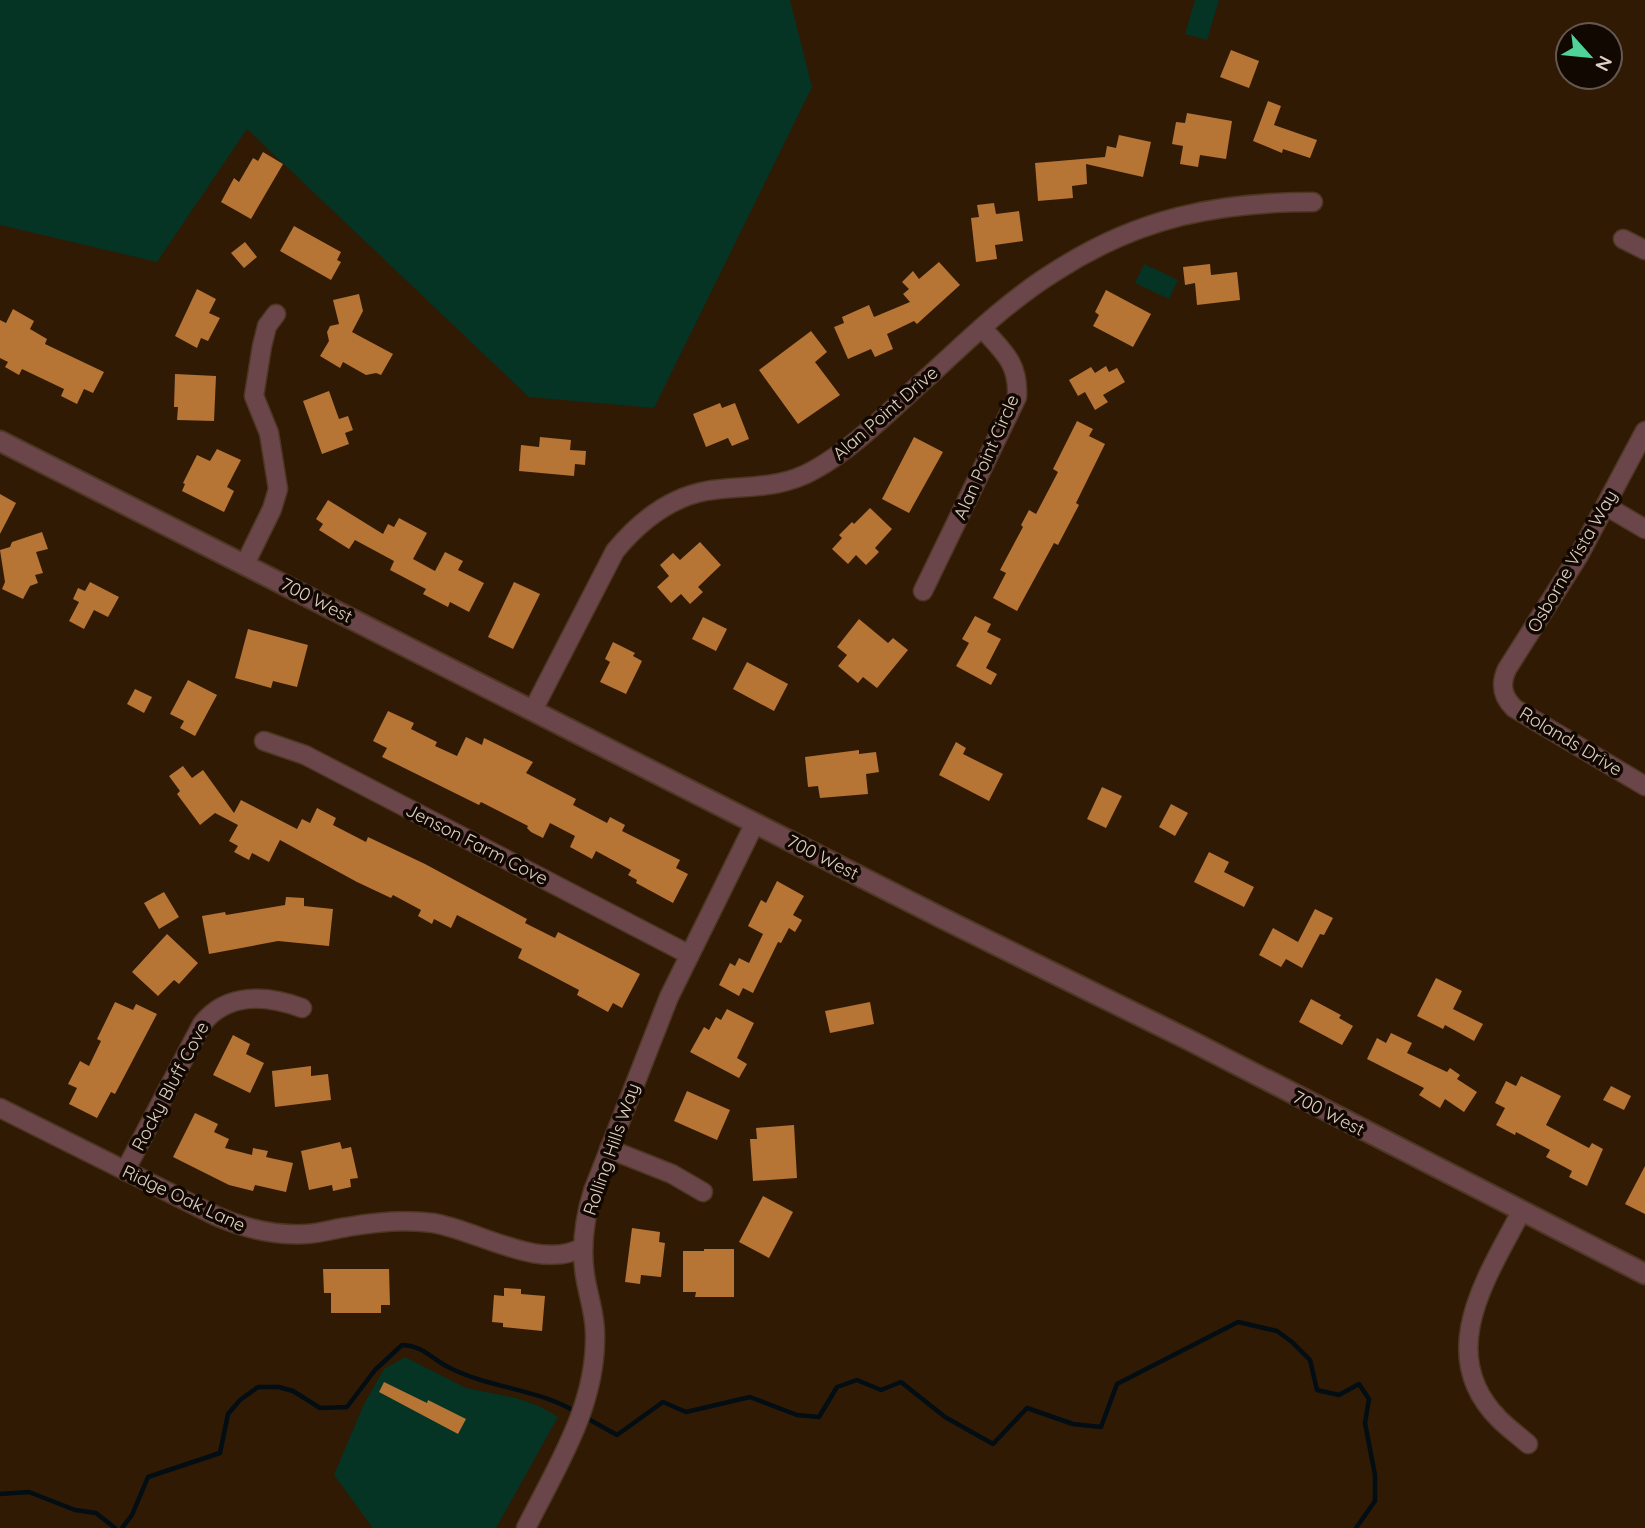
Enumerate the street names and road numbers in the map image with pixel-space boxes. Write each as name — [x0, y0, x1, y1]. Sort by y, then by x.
street label: Alan Point Drive — [828, 361, 942, 465]
street label: Alan Point Circle — [948, 391, 1024, 523]
street label: Osborne Vista Way — [1522, 486, 1622, 636]
street label: 700 West — [277, 572, 357, 628]
street label: Rolands Drive — [1515, 701, 1627, 781]
street label: Jenson Farm Cove — [402, 798, 552, 890]
street label: 700 West — [783, 829, 863, 885]
street label: Rocky Bluff Cove — [126, 1018, 214, 1154]
street label: Rolling Hills Way — [578, 1080, 644, 1218]
street label: 700 West — [1289, 1085, 1369, 1141]
street label: Ridge Oak Lane — [119, 1159, 249, 1237]

